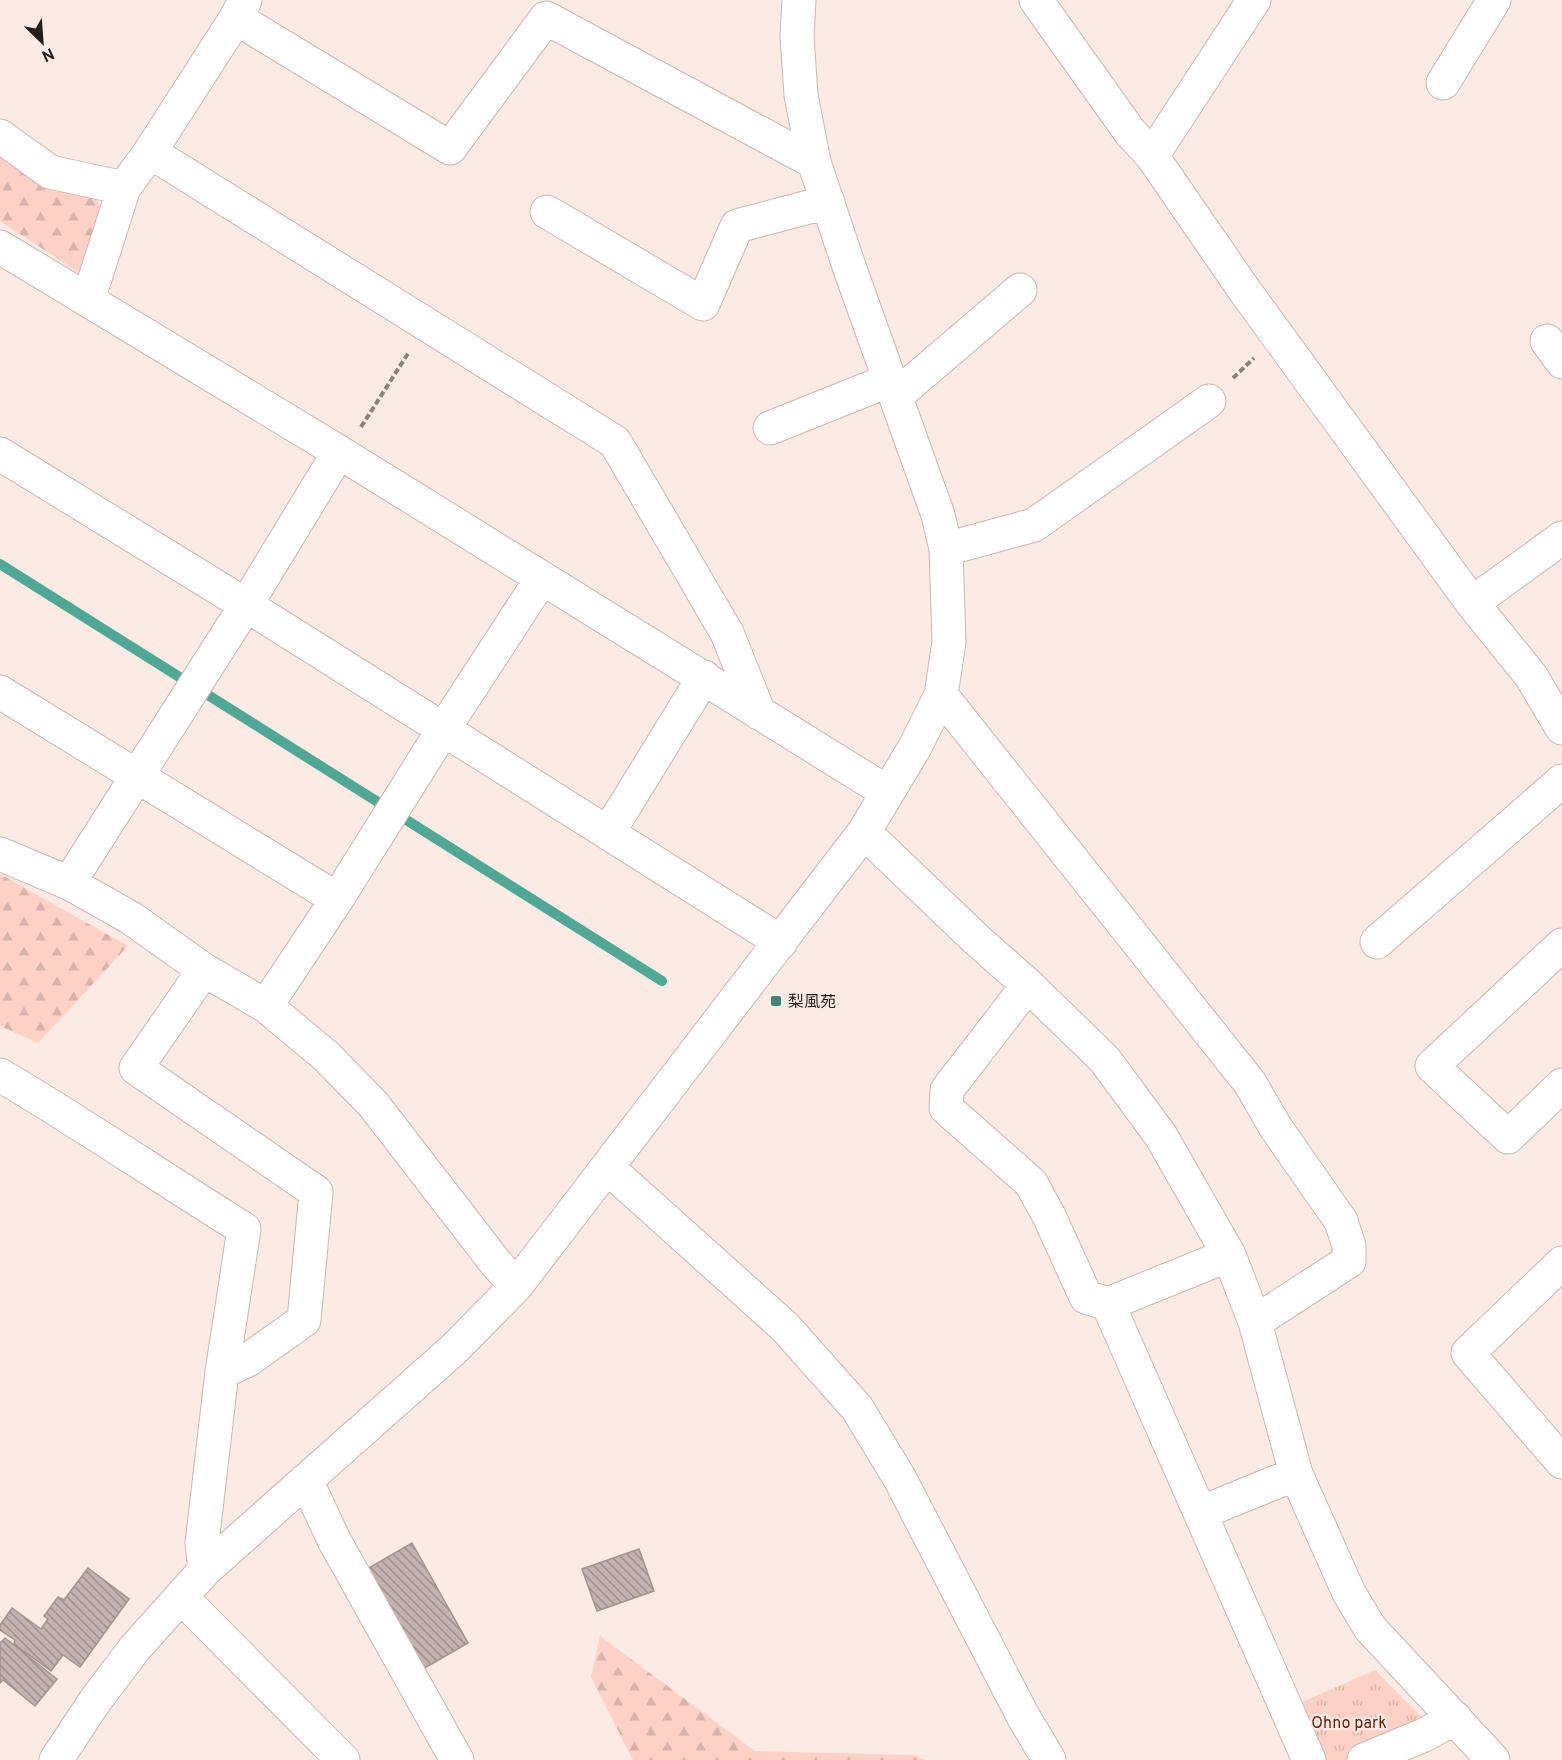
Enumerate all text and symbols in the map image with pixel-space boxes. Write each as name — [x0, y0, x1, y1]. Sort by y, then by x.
north arrow — [12, 12, 72, 72]
text: N — [38, 42, 57, 65]
place label: 梨風苑 — [788, 993, 836, 1013]
marker: 梨風苑 — [769, 994, 783, 1008]
park label: Ohno park — [1311, 1714, 1387, 1734]

